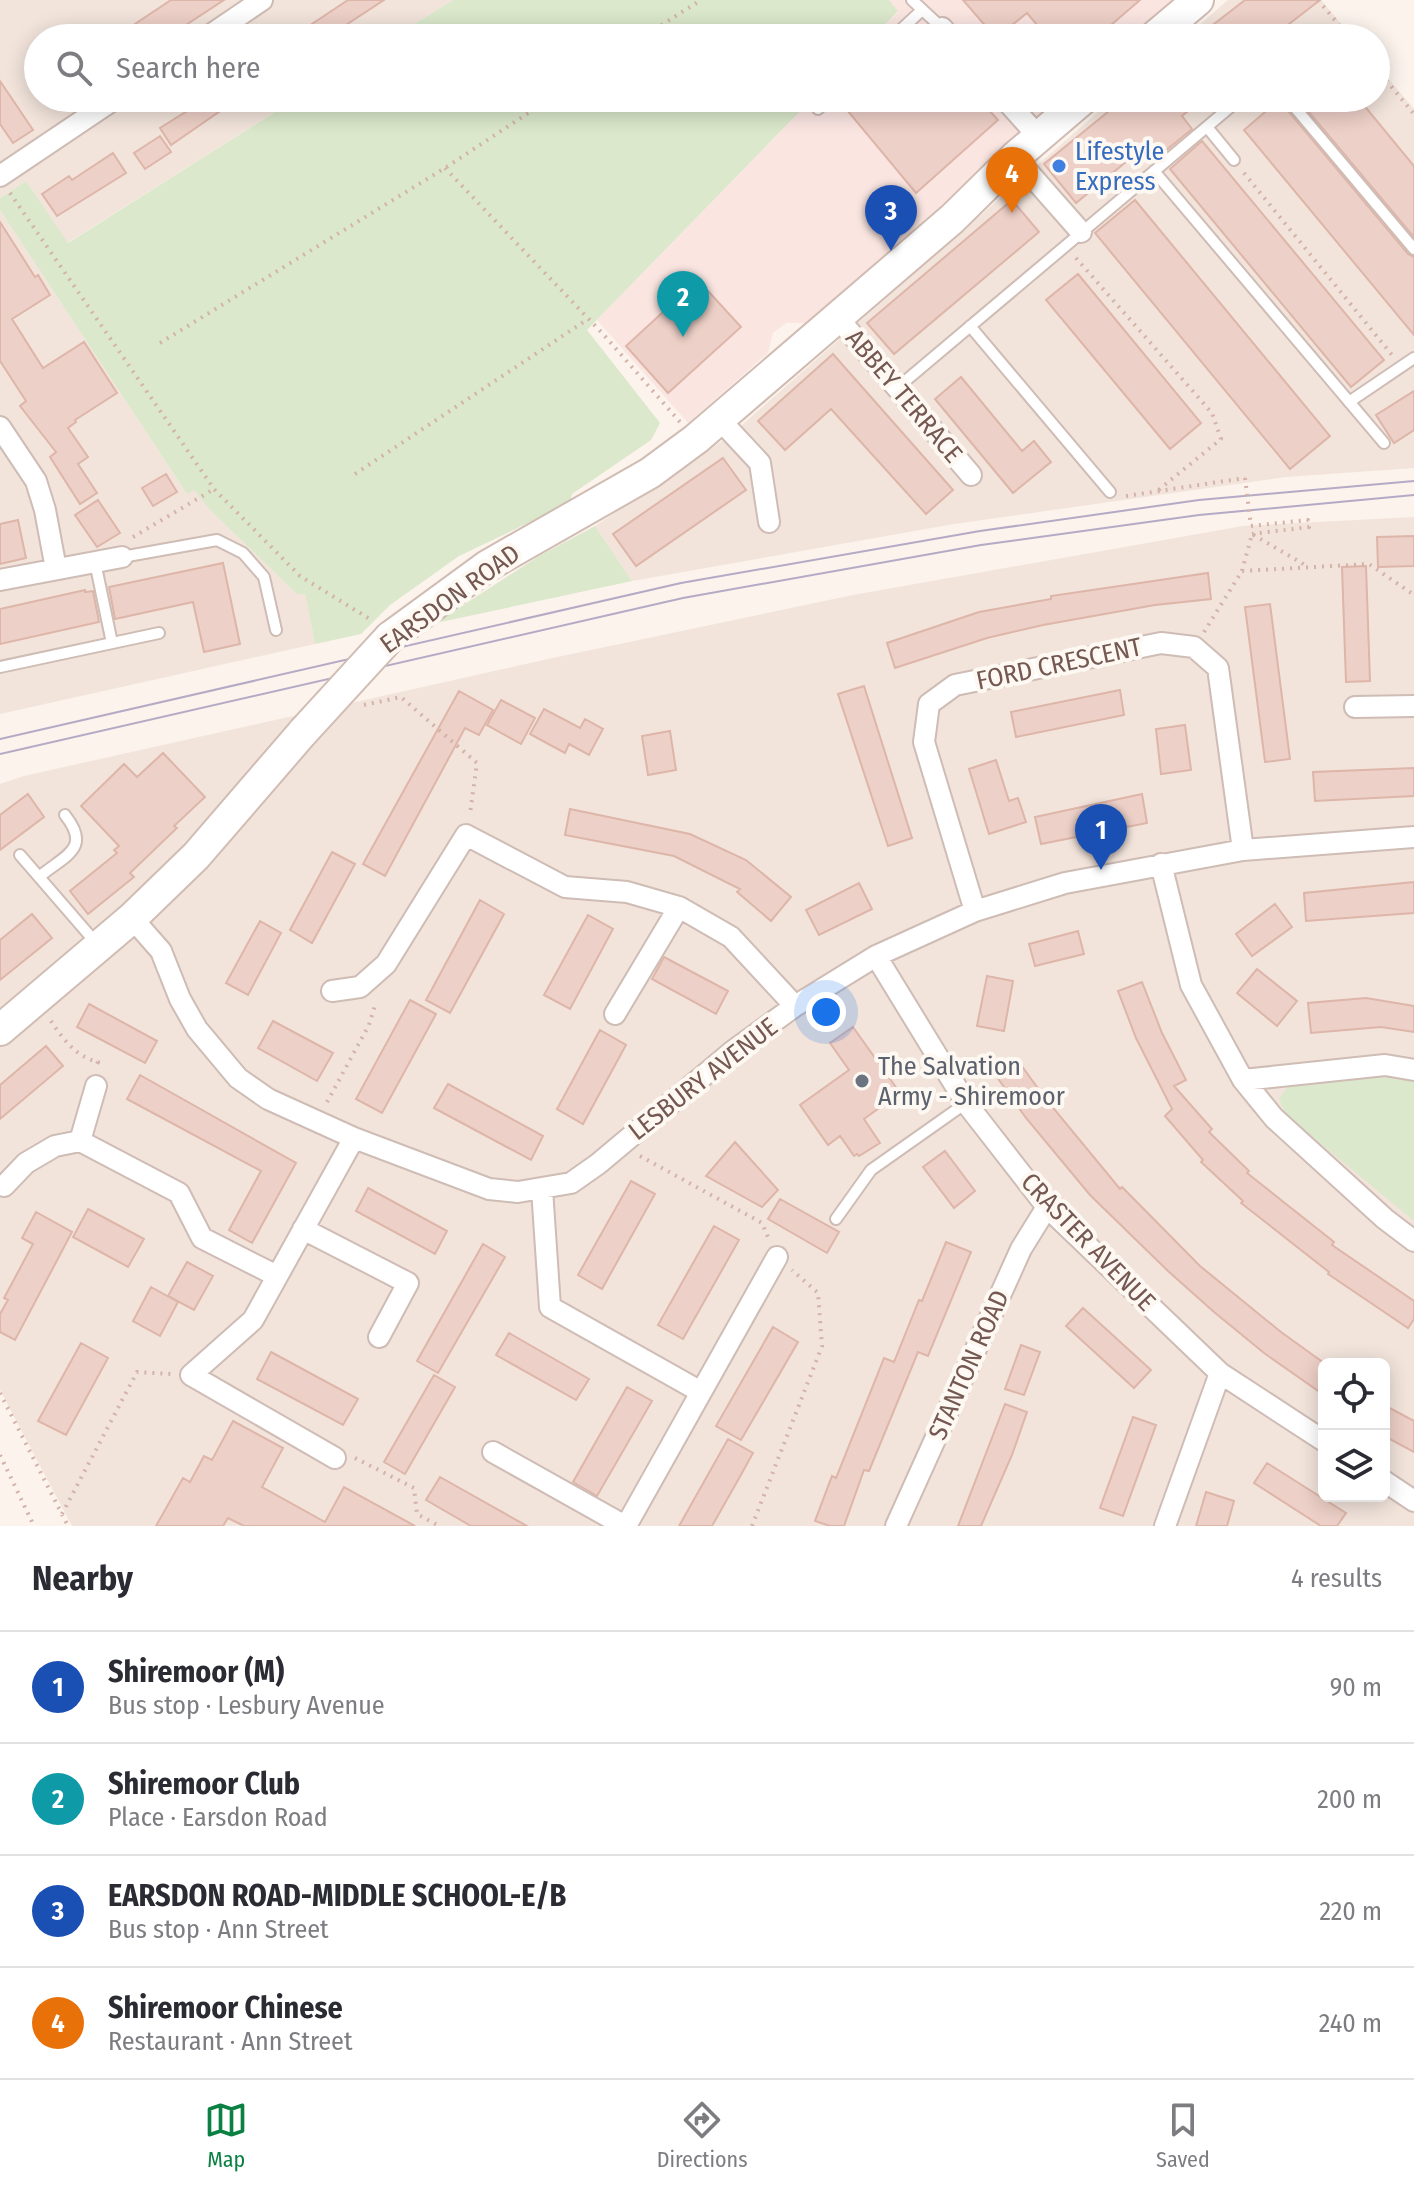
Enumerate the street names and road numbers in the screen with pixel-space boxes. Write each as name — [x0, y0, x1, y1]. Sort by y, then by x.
street label: ABBEY TERRACE — [839, 323, 969, 469]
street label: EARSDON ROAD — [374, 538, 526, 660]
street label: FORD CRESCENT — [974, 631, 1144, 697]
street label: LESBURY AVENUE — [622, 1011, 784, 1147]
street label: CRASTER AVENUE — [1014, 1167, 1162, 1317]
street label: STANTON ROAD — [922, 1285, 1016, 1445]

